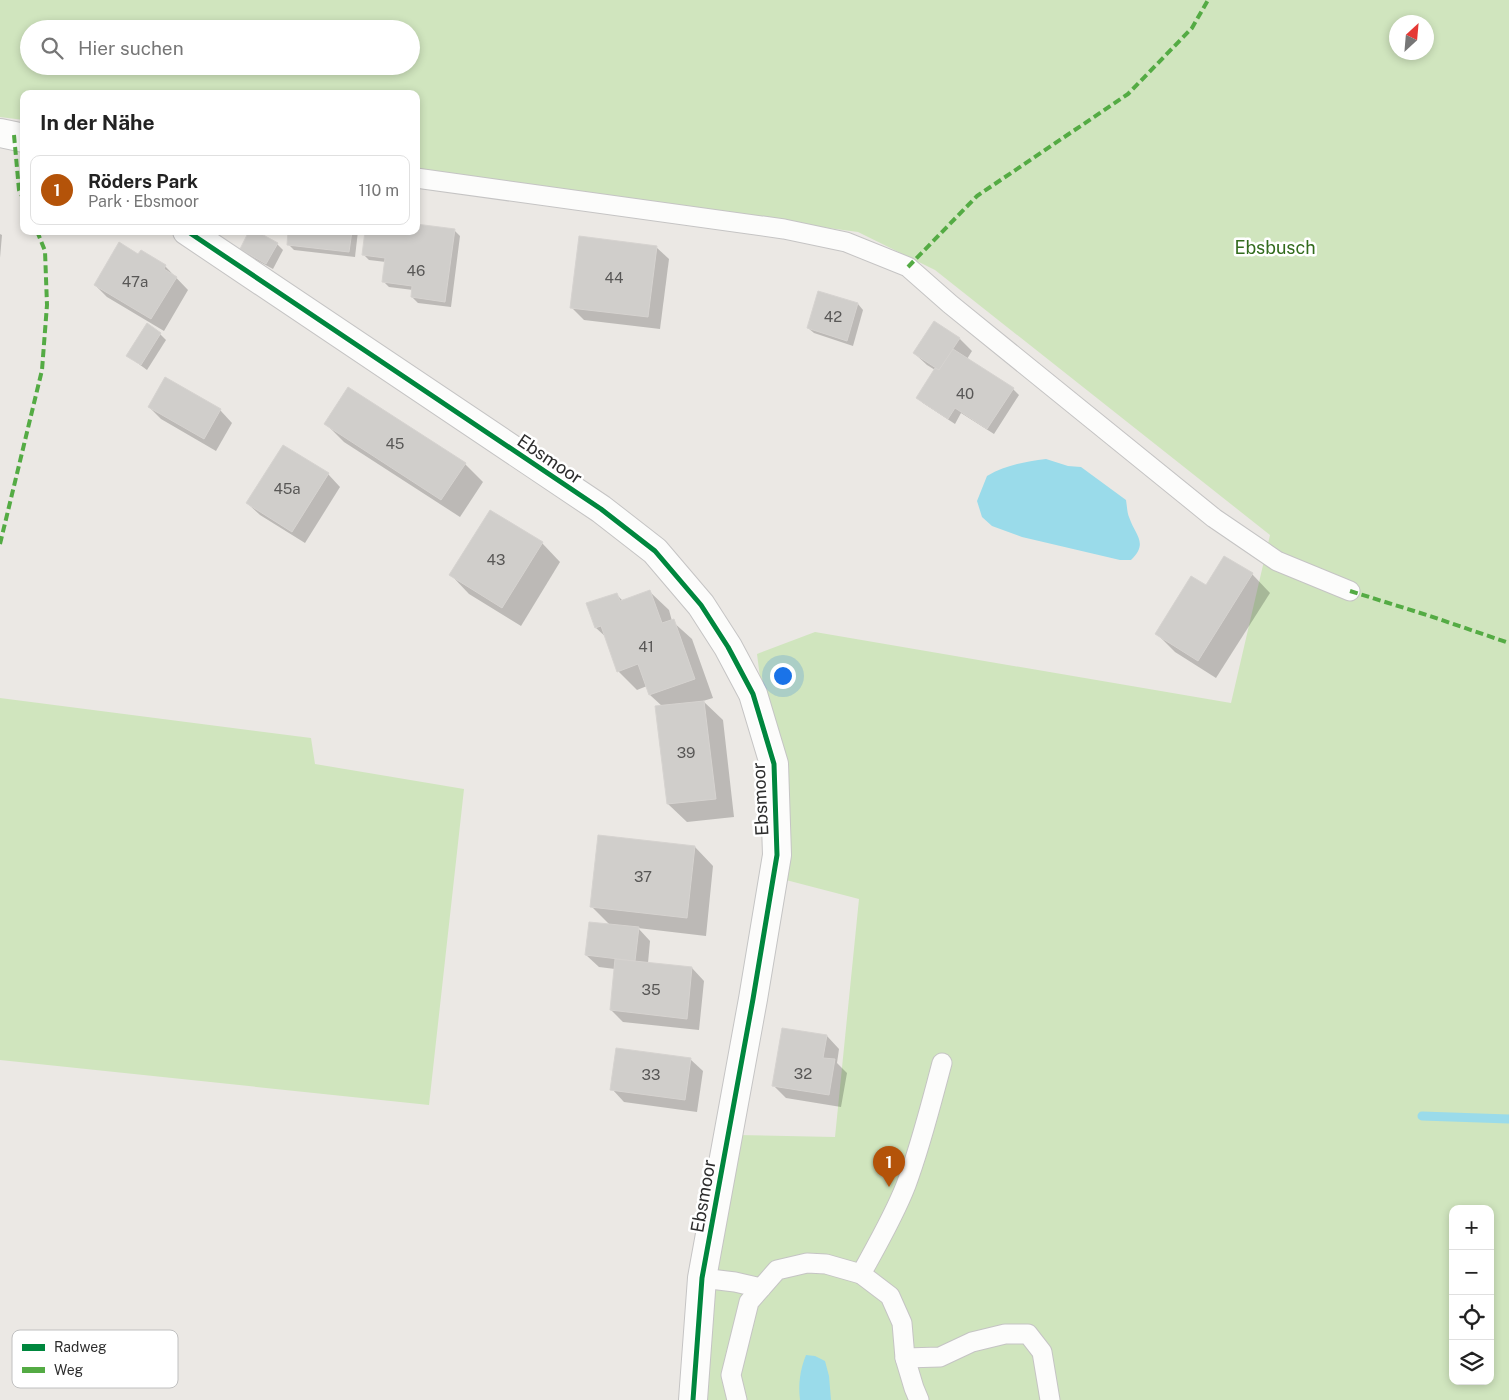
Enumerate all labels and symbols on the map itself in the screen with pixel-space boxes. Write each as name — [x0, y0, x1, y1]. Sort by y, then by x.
north arrow — [1389, 15, 1434, 60]
park label: Ebsbusch — [1234, 237, 1316, 258]
house number: 46 — [407, 262, 425, 279]
house number: 44 — [605, 269, 623, 286]
house number: 47a — [122, 273, 148, 290]
house number: 42 — [824, 308, 842, 325]
house number: 40 — [956, 385, 974, 402]
street label: Ebsmoor — [514, 430, 586, 488]
house number: 45 — [386, 435, 404, 452]
house number: 45a — [273, 480, 301, 497]
house number: 43 — [487, 551, 505, 568]
house number: 41 — [638, 638, 654, 655]
your location — [770, 663, 796, 689]
house number: 39 — [677, 744, 695, 761]
street label: Ebsmoor — [748, 762, 772, 836]
house number: 37 — [634, 868, 652, 885]
house number: 35 — [641, 981, 661, 998]
house number: 32 — [794, 1065, 812, 1082]
house number: 33 — [642, 1066, 660, 1083]
pin: 1 — [873, 1146, 905, 1187]
street label: Ebsmoor — [686, 1158, 720, 1234]
legend — [12, 1330, 178, 1388]
text: Radweg — [54, 1339, 107, 1355]
text: Weg — [54, 1362, 84, 1378]

